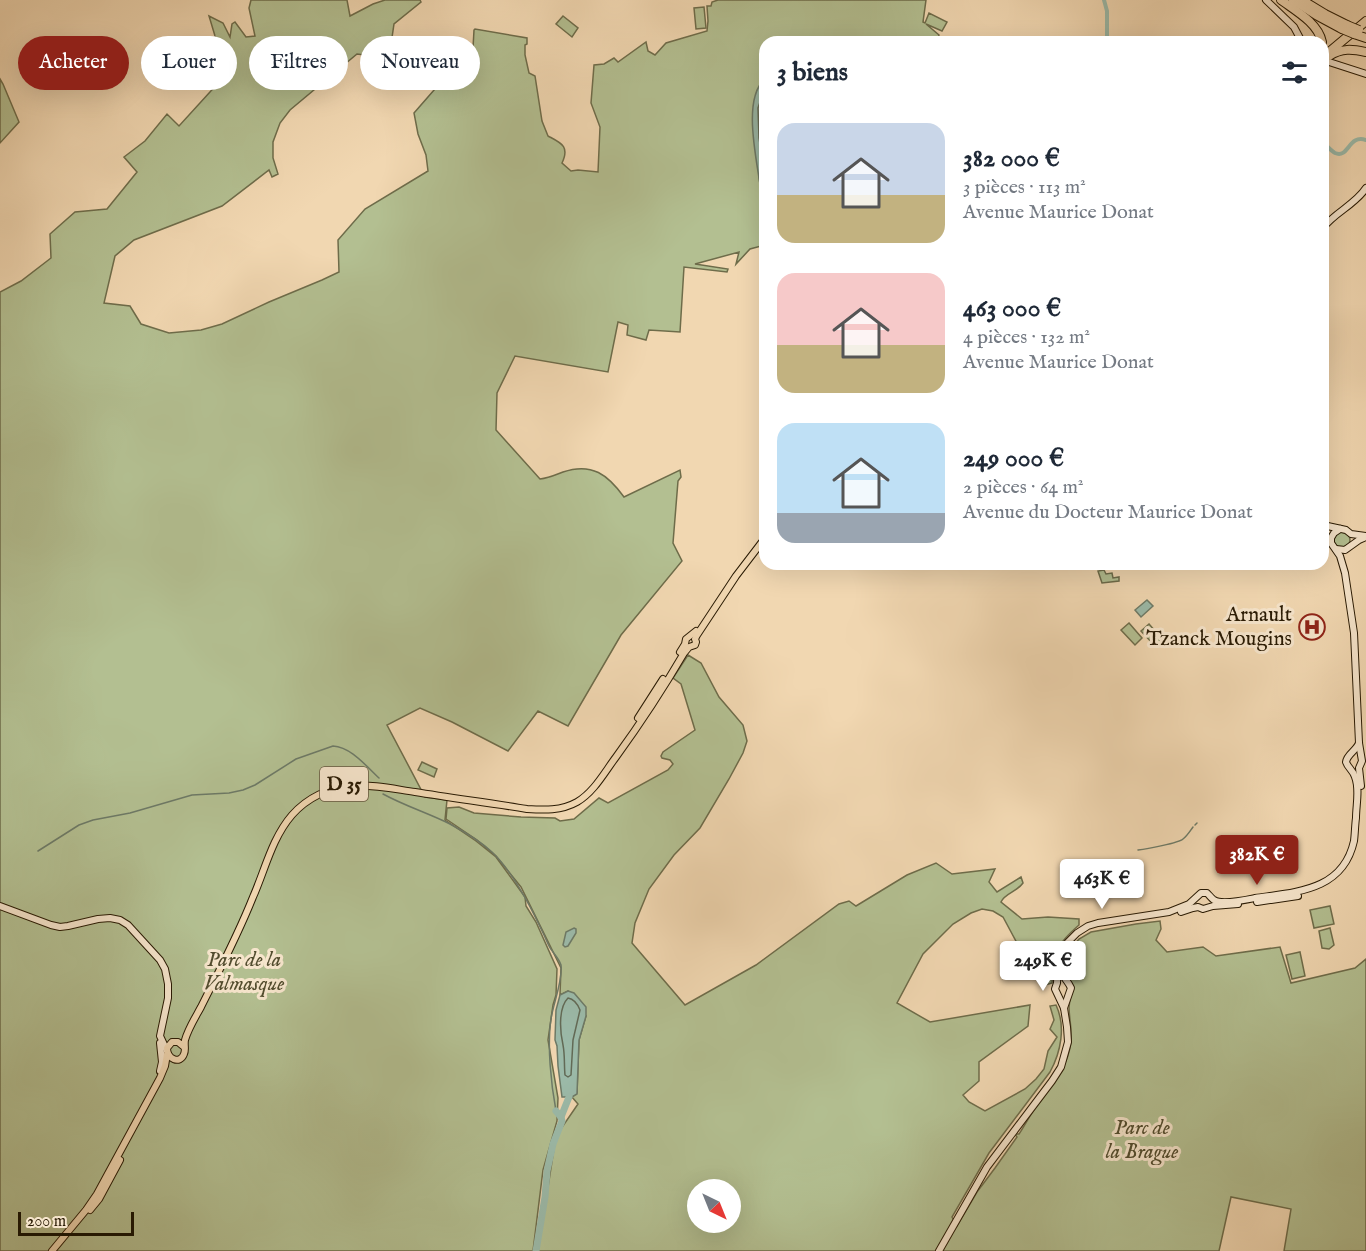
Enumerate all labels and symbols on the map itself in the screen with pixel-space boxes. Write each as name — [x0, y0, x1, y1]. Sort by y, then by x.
place label: Arnault Tzanck Mougins — [1146, 602, 1292, 653]
hospital icon: Arnault Tzanck Mougins — [1297, 612, 1327, 642]
road number: D 35 — [320, 767, 368, 801]
pin: 382K € — [1208, 835, 1306, 886]
pin: 463K € — [1053, 859, 1151, 910]
pin: 249K € — [994, 941, 1092, 992]
park label: Parc de la Valmasque — [204, 947, 284, 998]
park label: Parc de la Brague — [1106, 1115, 1178, 1166]
north arrow — [687, 1179, 741, 1233]
scale bar — [18, 1209, 134, 1236]

